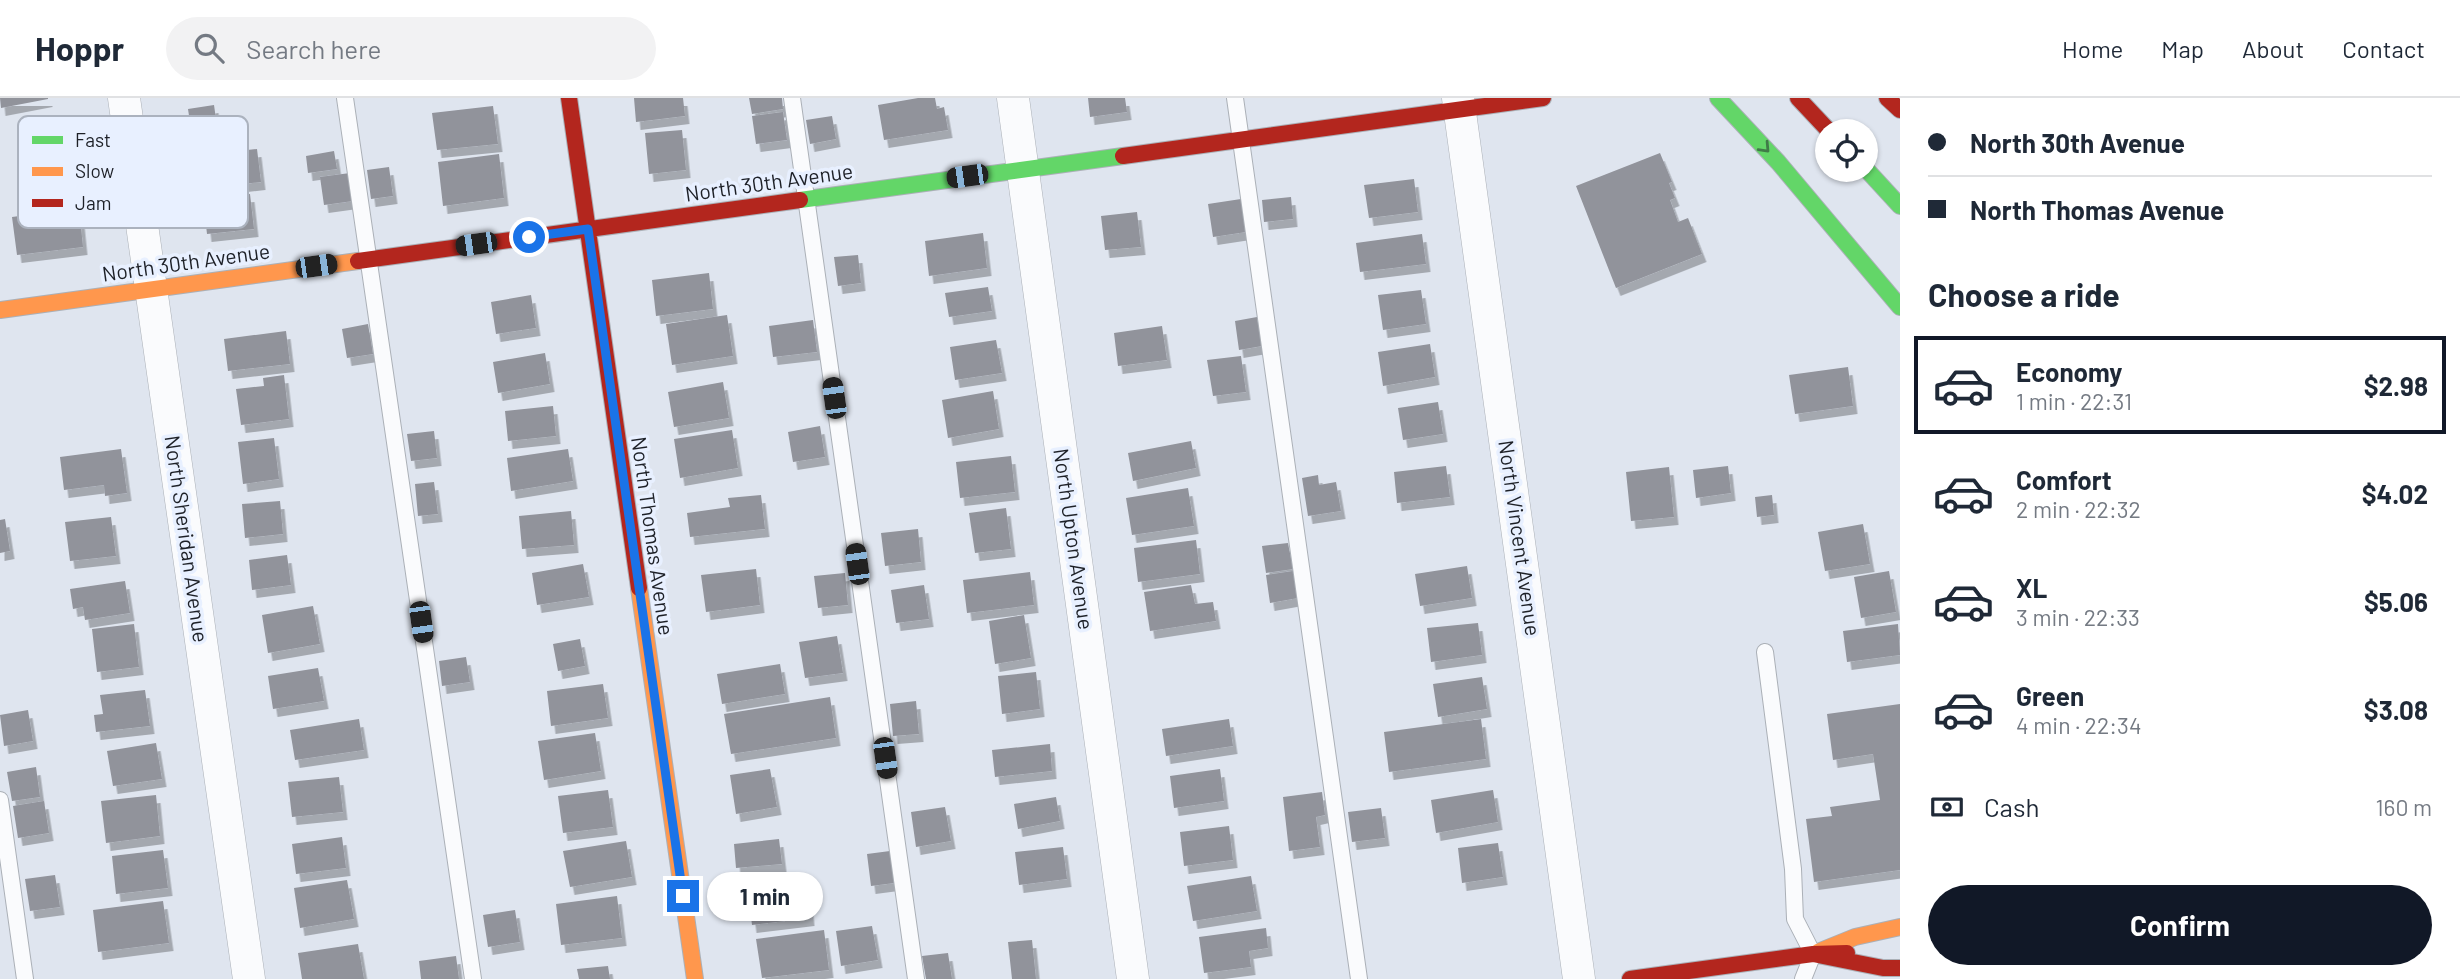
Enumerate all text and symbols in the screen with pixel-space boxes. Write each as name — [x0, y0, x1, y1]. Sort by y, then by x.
search box — [166, 17, 656, 80]
text: Hoppr — [35, 28, 124, 68]
icon: search — [190, 29, 228, 67]
text: Search here — [246, 33, 381, 64]
text: Home — [2062, 34, 2123, 63]
text: Map — [2161, 34, 2204, 63]
text: About — [2242, 34, 2304, 63]
text: Contact — [2342, 34, 2425, 63]
legend — [18, 116, 248, 228]
map controls — [1815, 119, 1878, 182]
button: locate — [1815, 119, 1878, 182]
text: North 30th Avenue — [1970, 127, 2185, 158]
text: Fast — [75, 128, 111, 151]
one-way arrow — [1757, 140, 1769, 153]
street label: North 30th Avenue — [683, 157, 854, 206]
text: Slow — [75, 159, 114, 182]
car — [945, 163, 990, 189]
text: Jam — [75, 191, 111, 214]
text: North Thomas Avenue — [1970, 194, 2224, 225]
route start — [513, 221, 545, 253]
car — [454, 231, 499, 257]
street label: North 30th Avenue — [100, 237, 271, 286]
car — [294, 253, 339, 279]
text: Choose a ride — [1928, 275, 2120, 313]
icon: car — [1932, 354, 1995, 417]
text: Economy — [2016, 356, 2122, 387]
text: $2.98 — [2364, 370, 2428, 401]
car — [821, 376, 848, 420]
text: 1 min · 22:31 — [2016, 387, 2132, 415]
street label: North Sheridan Avenue — [161, 434, 214, 644]
street label: North Thomas Avenue — [627, 435, 680, 637]
street label: North Vincent Avenue — [1494, 438, 1547, 637]
street label: North Upton Avenue — [1049, 446, 1100, 631]
icon: car — [1932, 462, 1995, 525]
text: Comfort — [2016, 464, 2112, 495]
text: $4.02 — [2362, 478, 2428, 509]
text: 2 min · 22:32 — [2016, 495, 2141, 523]
car — [844, 542, 871, 586]
icon: car — [1932, 570, 1995, 633]
text: XL — [2016, 572, 2047, 603]
text: $5.06 — [2364, 586, 2428, 617]
car — [408, 600, 435, 644]
text: 3 min · 22:33 — [2016, 603, 2140, 631]
icon: car — [1932, 678, 1995, 741]
text: Green — [2016, 680, 2084, 711]
text: $3.08 — [2364, 694, 2428, 725]
text: 4 min · 22:34 — [2016, 711, 2142, 739]
car — [872, 736, 899, 780]
icon: cash — [1928, 788, 1966, 826]
text: Cash — [1984, 791, 2039, 822]
text: 160 m — [2375, 793, 2432, 821]
callout: 1 min — [708, 872, 823, 920]
route end — [667, 880, 699, 912]
text: 1 min — [740, 882, 790, 910]
button: Confirm — [1928, 885, 2432, 965]

